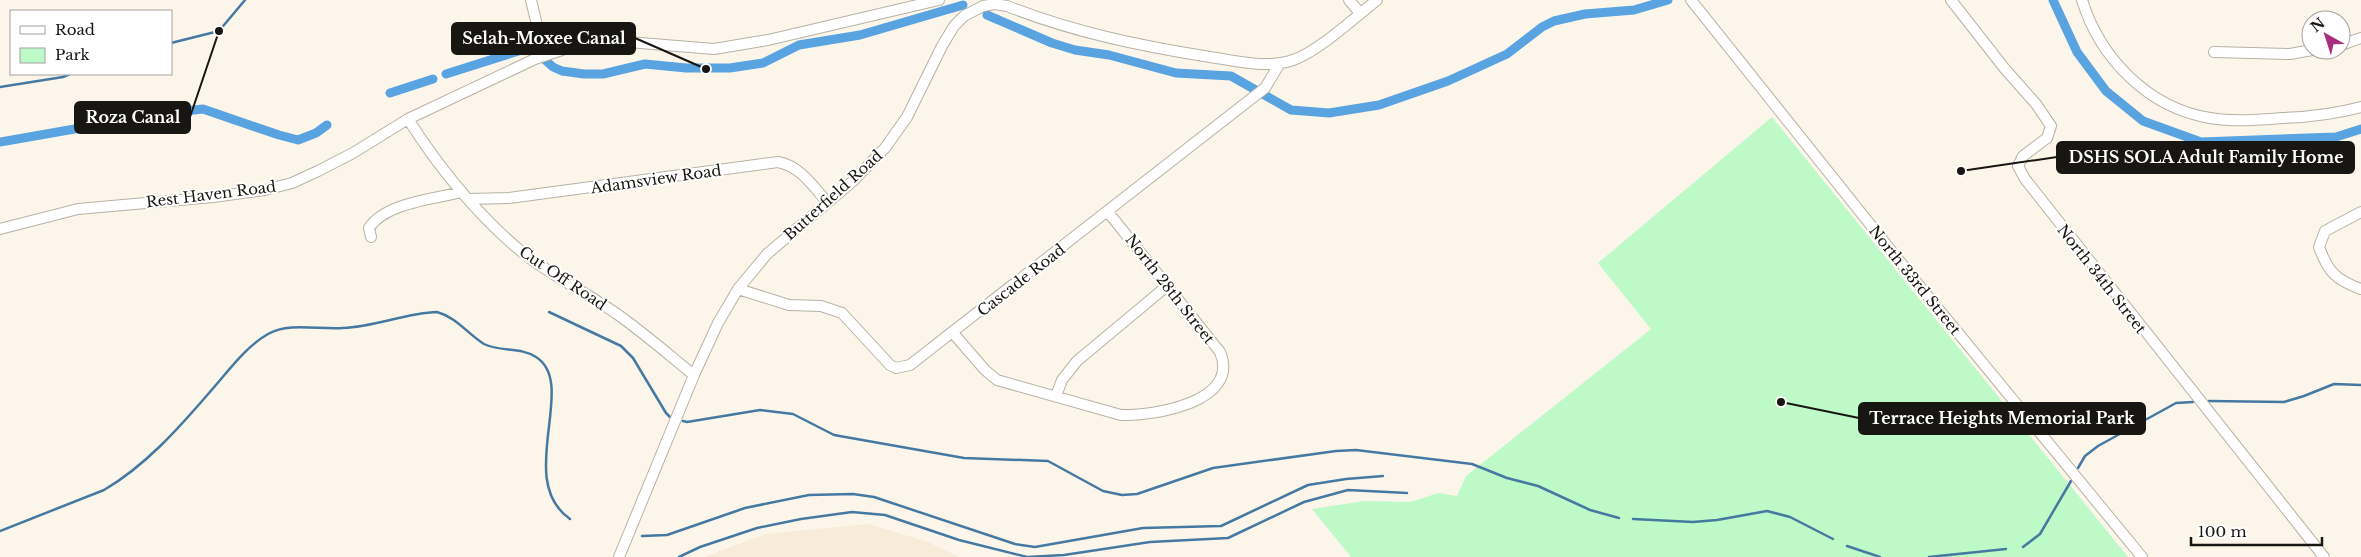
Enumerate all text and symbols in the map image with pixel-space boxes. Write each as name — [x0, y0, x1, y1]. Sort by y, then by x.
legend — [10, 10, 172, 75]
north arrow — [2301, 10, 2351, 60]
text: N — [2307, 14, 2329, 36]
text: Road — [55, 20, 95, 39]
callout: Selah-Moxee Canal — [452, 23, 635, 54]
text: Selah-Moxee Canal — [462, 28, 626, 48]
text: Park — [55, 45, 91, 64]
callout: Roza Canal — [75, 102, 190, 133]
text: Roza Canal — [86, 107, 181, 127]
callout: DSHS SOLA Adult Family Home — [2057, 142, 2354, 173]
street label: Butterfield Road — [780, 146, 886, 244]
text: DSHS SOLA Adult Family Home — [2068, 147, 2344, 167]
street label: Adamsview Road — [588, 160, 723, 198]
street label: Rest Haven Road — [145, 177, 277, 211]
street label: North 34th Street — [2053, 220, 2151, 338]
street label: North 33rd Street — [1865, 221, 1965, 339]
street label: North 28th Street — [1121, 230, 1219, 348]
street label: Cascade Road — [973, 240, 1069, 320]
street label: Cut Off Road — [516, 242, 610, 314]
callout: Terrace Heights Memorial Park — [1859, 403, 2145, 434]
text: Terrace Heights Memorial Park — [1869, 408, 2135, 428]
scale bar — [2191, 514, 2322, 546]
text: 100 m — [2198, 522, 2247, 541]

